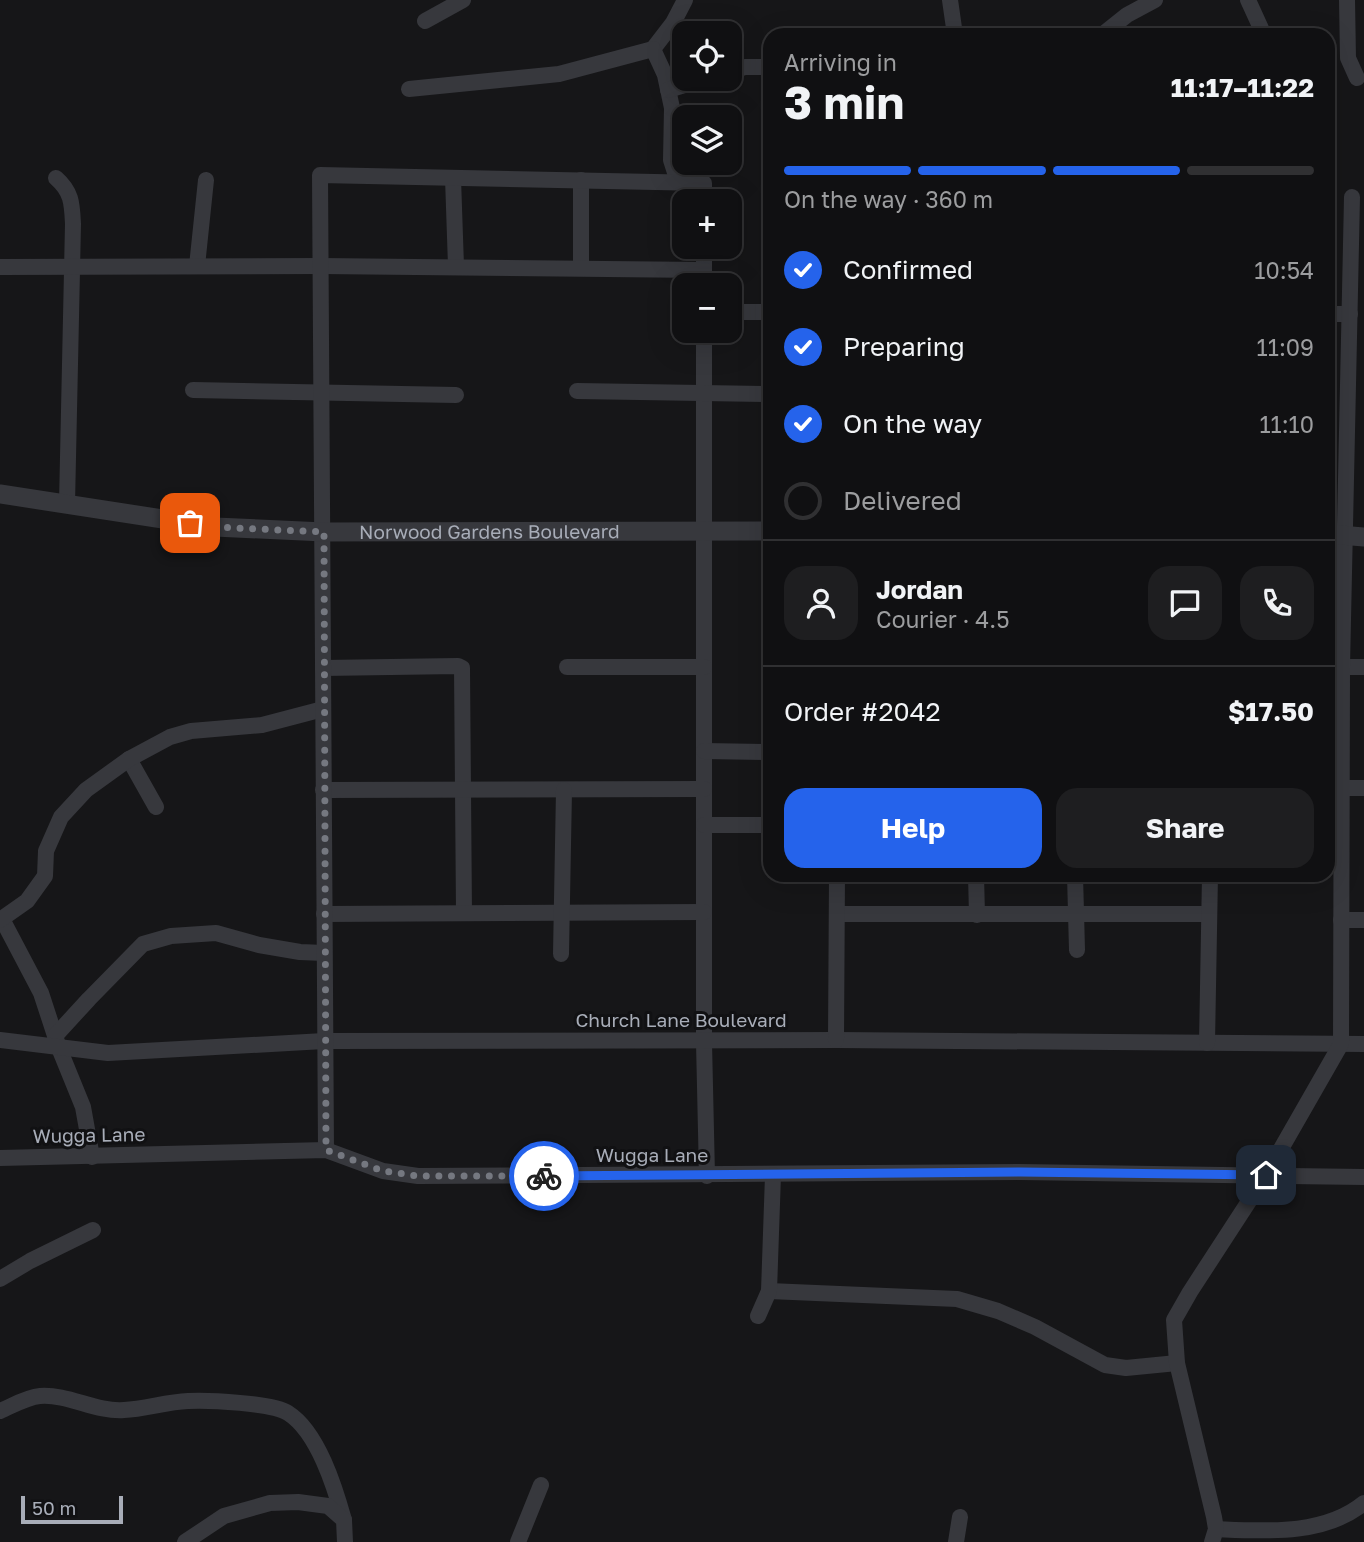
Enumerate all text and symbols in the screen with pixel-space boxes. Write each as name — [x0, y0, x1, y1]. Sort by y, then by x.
map controls — [672, 21, 742, 343]
button: locate — [672, 21, 742, 91]
text: Arriving in — [784, 48, 897, 76]
text: 11:17–11:22 — [1171, 72, 1314, 103]
text: 3 min — [784, 74, 904, 129]
button: layers — [672, 105, 742, 175]
text: On the way · 360 m — [784, 185, 993, 213]
button: + — [672, 189, 742, 259]
icon: check — [784, 251, 822, 289]
text: Confirmed — [843, 254, 973, 285]
text: 10:54 — [1254, 256, 1314, 284]
button: − — [672, 273, 742, 343]
icon: check — [784, 328, 822, 366]
text: Preparing — [843, 331, 965, 362]
text: 11:09 — [1257, 333, 1314, 361]
icon: check — [784, 405, 822, 443]
text: On the way — [843, 408, 982, 439]
text: 11:10 — [1259, 410, 1314, 438]
text: Delivered — [843, 485, 962, 516]
pin — [160, 493, 220, 553]
icon: bag — [171, 504, 209, 542]
street label: Norwood Gardens Boulevard — [359, 519, 620, 543]
button: person — [784, 566, 858, 640]
button: chat — [1148, 566, 1222, 640]
button: phone — [1240, 566, 1314, 640]
text: Jordan — [876, 574, 963, 605]
text: Courier · 4.5 — [876, 605, 1009, 633]
text: Order #2042 — [784, 696, 941, 727]
text: $17.50 — [1228, 696, 1314, 727]
button: Help — [784, 788, 1042, 868]
button: Share — [1056, 788, 1314, 868]
street label: Church Lane Boulevard — [575, 1008, 787, 1031]
street label: Wugga Lane — [32, 1122, 146, 1147]
courier — [509, 1141, 579, 1211]
street label: Wugga Lane — [596, 1143, 708, 1166]
pin — [1236, 1145, 1296, 1205]
icon: home — [1247, 1156, 1285, 1194]
icon: bike — [525, 1157, 563, 1195]
scale bar — [21, 1493, 122, 1525]
text: 50 m — [32, 1496, 76, 1519]

